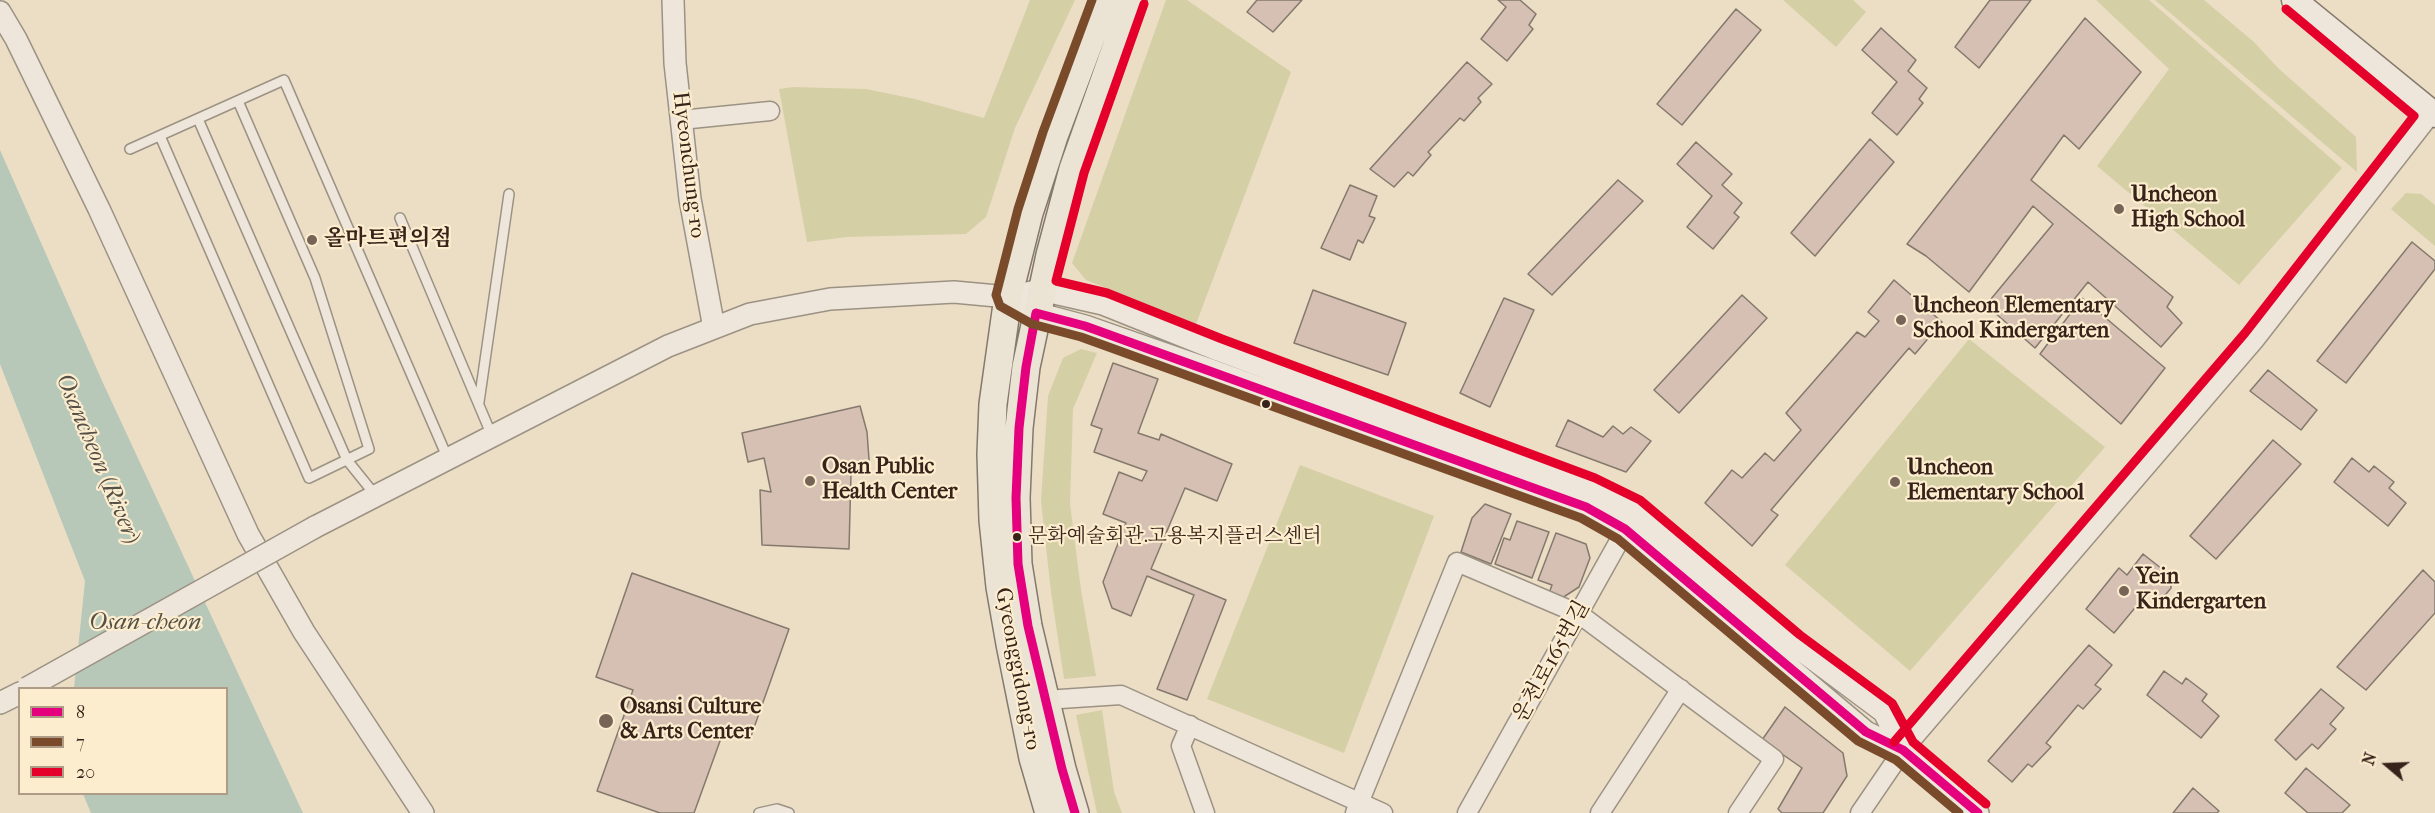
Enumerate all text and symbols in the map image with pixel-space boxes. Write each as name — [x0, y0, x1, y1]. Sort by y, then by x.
street label: Hyeonchung-ro — [666, 90, 710, 240]
place label: Uncheon High School — [2131, 183, 2245, 234]
marker: Uncheon High School — [2112, 202, 2126, 216]
place label: 올마트편의점 — [324, 227, 452, 253]
marker: 올마트편의점 — [305, 233, 319, 247]
place label: Uncheon Elementary School Kindergarten — [1913, 294, 2115, 346]
marker: Uncheon Elementary School Kindergarten — [1894, 313, 1908, 327]
water label: Osancheon (River) — [48, 370, 146, 548]
unlabelled marker — [1260, 398, 1272, 410]
place label: Osan Public Health Center — [822, 455, 957, 506]
place label: Uncheon Elementary School — [1907, 456, 2084, 508]
marker: Osan Public Health Center — [803, 474, 817, 488]
marker: Uncheon Elementary School — [1888, 475, 1902, 489]
place label: 문화예술회관.고용복지플러스센터 — [1028, 525, 1322, 549]
marker: 문화예술회관.고용복지플러스센터 — [1011, 531, 1023, 543]
place label: Yein Kindergarten — [2136, 565, 2266, 616]
marker: Yein Kindergarten — [2117, 584, 2131, 598]
street label: Gyeonggidong-ro — [988, 586, 1046, 752]
street label: 운천로165번길 — [1508, 596, 1596, 728]
water label: Osan-cheon — [89, 609, 201, 637]
legend — [18, 687, 228, 795]
place label: Osansi Culture & Arts Center — [620, 695, 761, 746]
text: 8 — [76, 702, 85, 723]
marker: Osansi Culture & Arts Center — [597, 712, 615, 730]
text: 7 — [76, 732, 85, 753]
north arrow — [2357, 735, 2417, 795]
text: N — [2359, 750, 2380, 768]
text: 20 — [76, 762, 95, 783]

